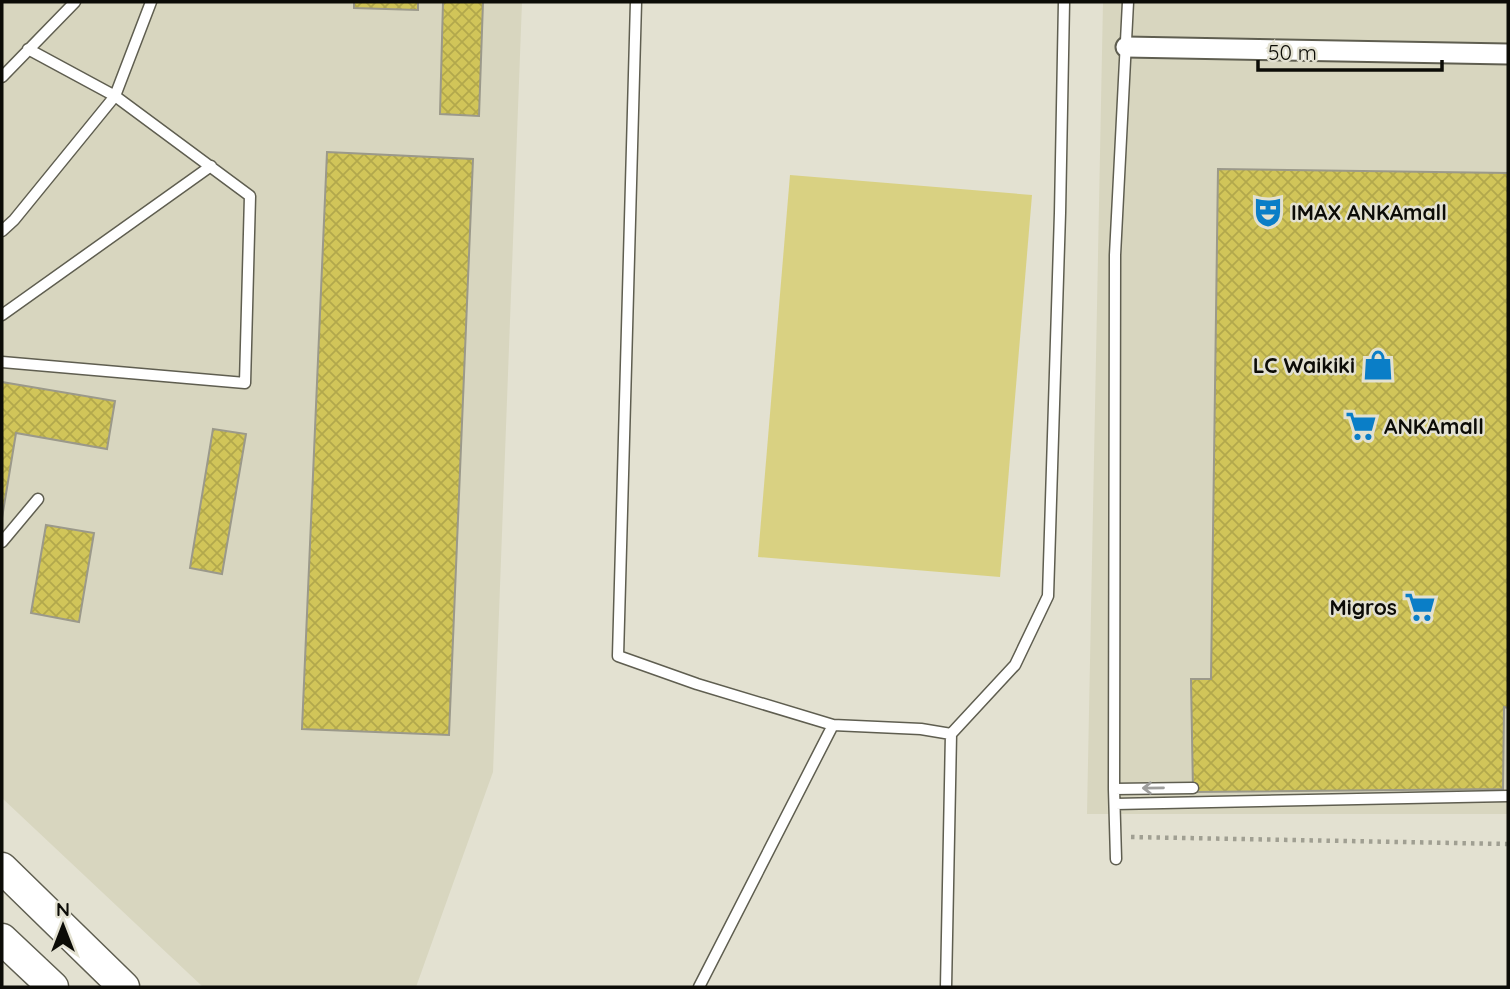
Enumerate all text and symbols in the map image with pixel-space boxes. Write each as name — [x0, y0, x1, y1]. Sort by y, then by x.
scale bar — [1258, 28, 1442, 72]
text: 50 m — [1268, 39, 1317, 65]
theatre icon: IMAX ANKAmall — [1251, 195, 1285, 229]
place label: IMAX ANKAmall — [1291, 199, 1447, 225]
shop icon: LC Waikiki — [1361, 348, 1395, 382]
place label: LC Waikiki — [1253, 352, 1355, 378]
supermarket icon: ANKAmall — [1344, 409, 1378, 443]
place label: ANKAmall — [1384, 413, 1484, 439]
supermarket icon: Migros — [1403, 590, 1437, 624]
place label: Migros — [1330, 594, 1397, 620]
one-way arrow — [1142, 782, 1165, 795]
north arrow — [28, 891, 98, 961]
text: N — [56, 897, 70, 921]

